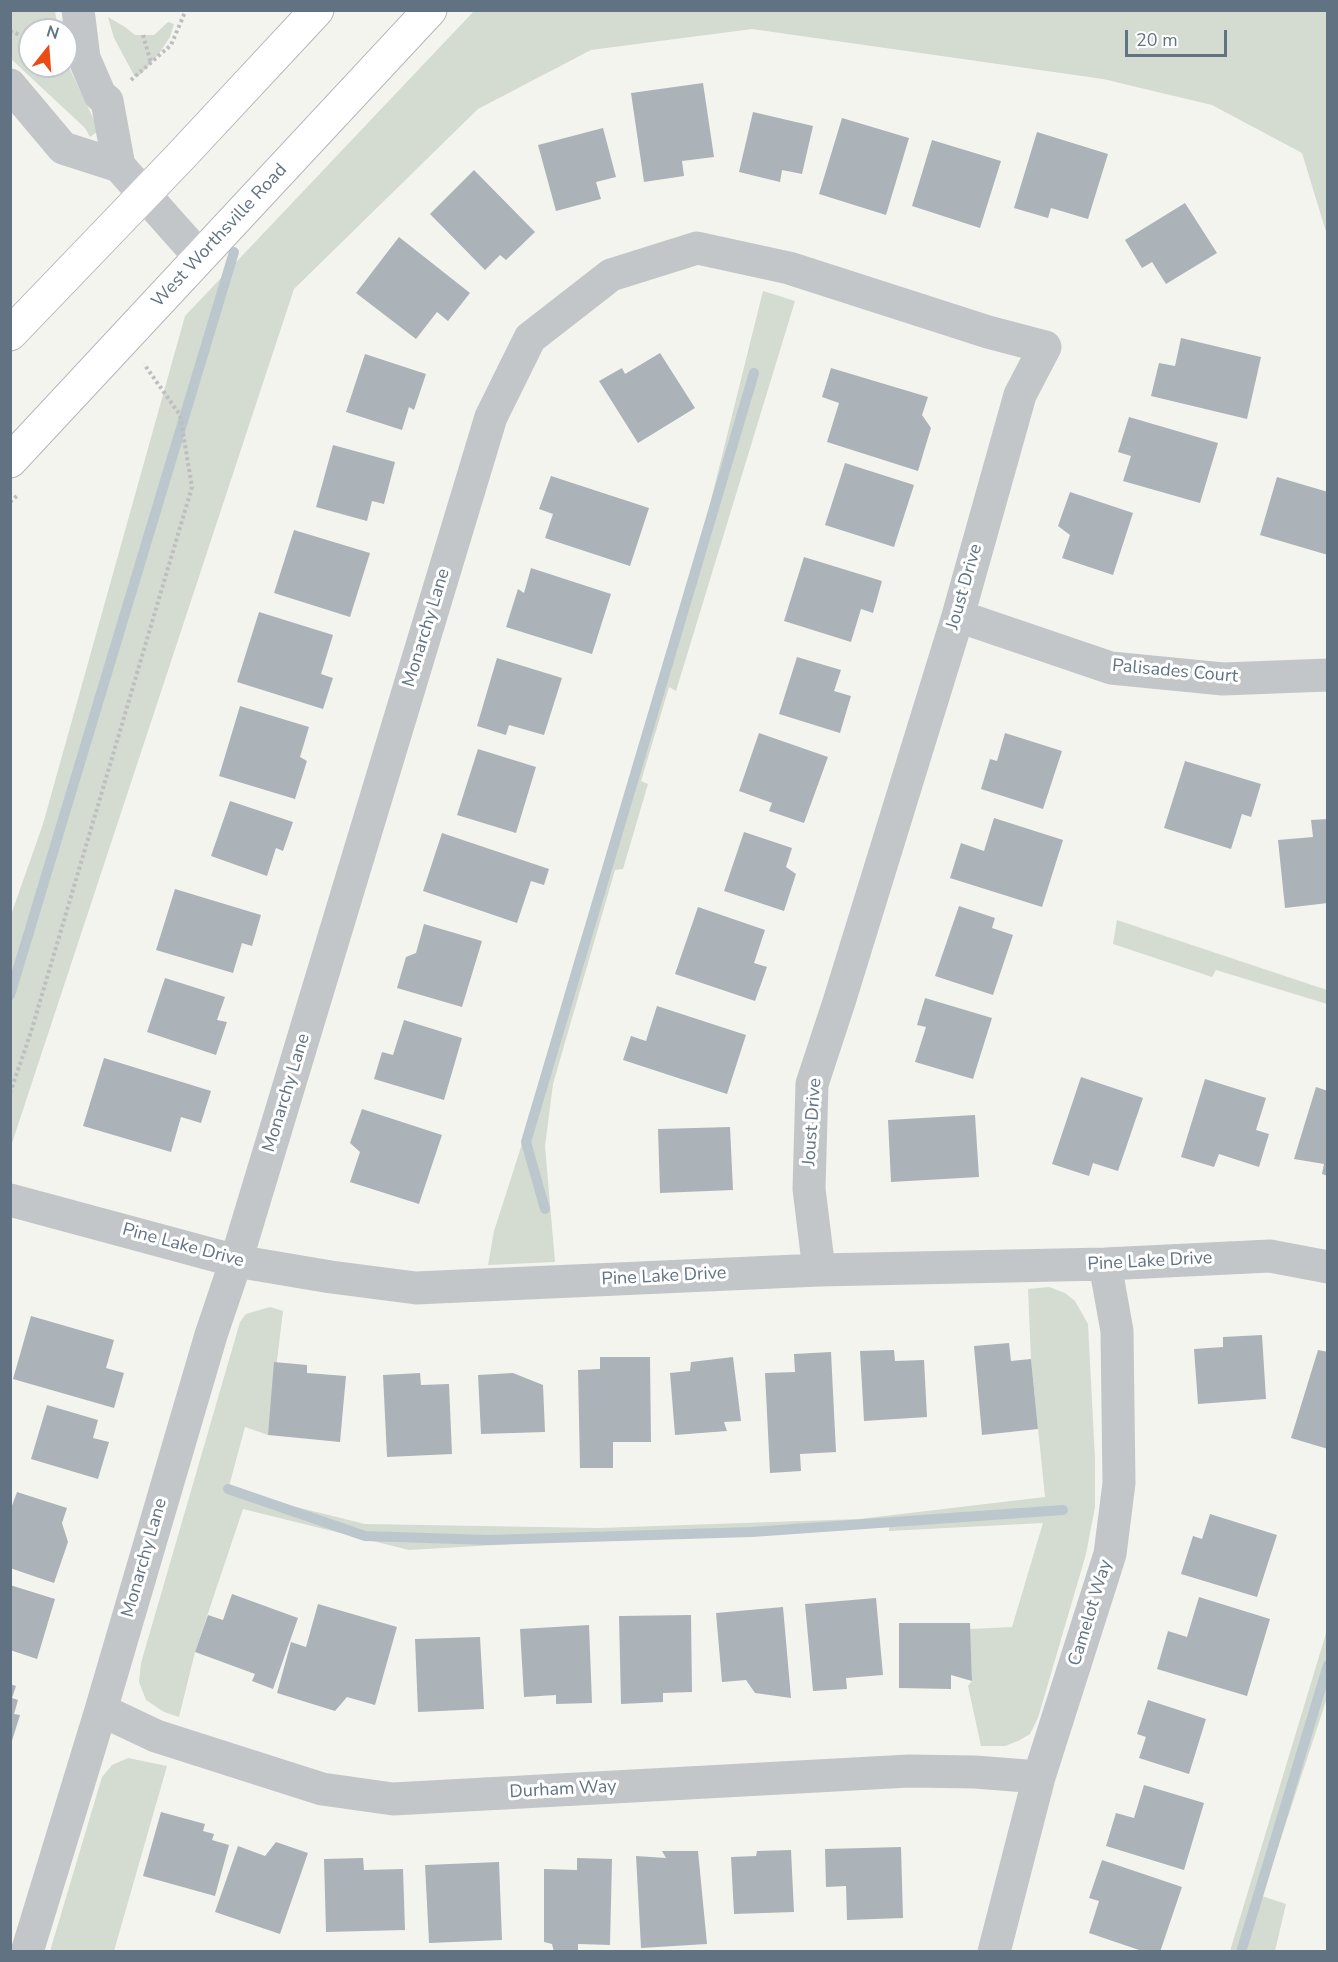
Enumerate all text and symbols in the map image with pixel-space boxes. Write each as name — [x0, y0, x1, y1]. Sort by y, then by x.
north arrow — [18, 18, 78, 78]
scale bar — [1128, 18, 1230, 56]
text: N — [44, 20, 62, 45]
text: 20 m — [1136, 28, 1178, 52]
street label: West Worthsville Road — [148, 160, 292, 312]
street label: Joust Drive — [942, 542, 988, 632]
street label: Monarchy Lane — [399, 566, 455, 690]
street label: Palisades Court — [1111, 656, 1239, 688]
street label: Monarchy Lane — [259, 1031, 315, 1155]
street label: Joust Drive — [799, 1077, 827, 1167]
street label: Pine Lake Drive — [120, 1219, 246, 1273]
street label: Pine Lake Drive — [1087, 1248, 1213, 1276]
street label: Pine Lake Drive — [601, 1263, 727, 1291]
street label: Monarchy Lane — [118, 1496, 172, 1620]
street label: Camelot Way — [1065, 1557, 1117, 1669]
street label: Durham Way — [509, 1776, 617, 1804]

